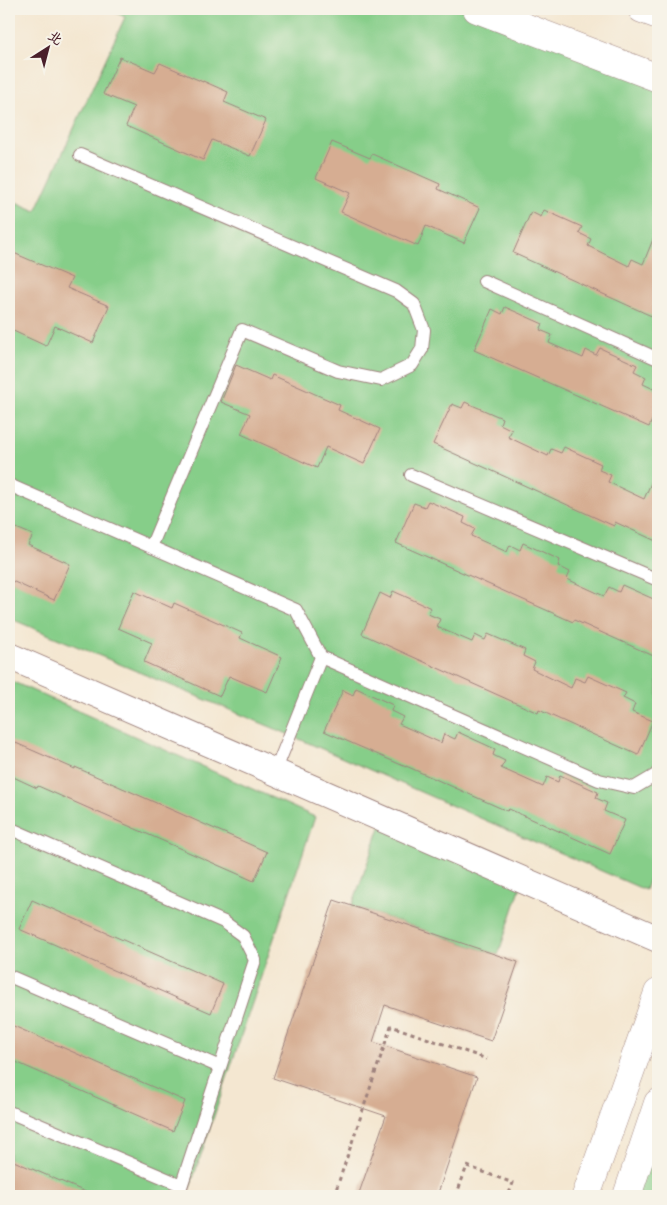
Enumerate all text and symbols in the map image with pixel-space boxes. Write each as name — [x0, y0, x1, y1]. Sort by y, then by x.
north arrow — [22, 22, 72, 72]
text: 北 — [43, 27, 66, 51]

